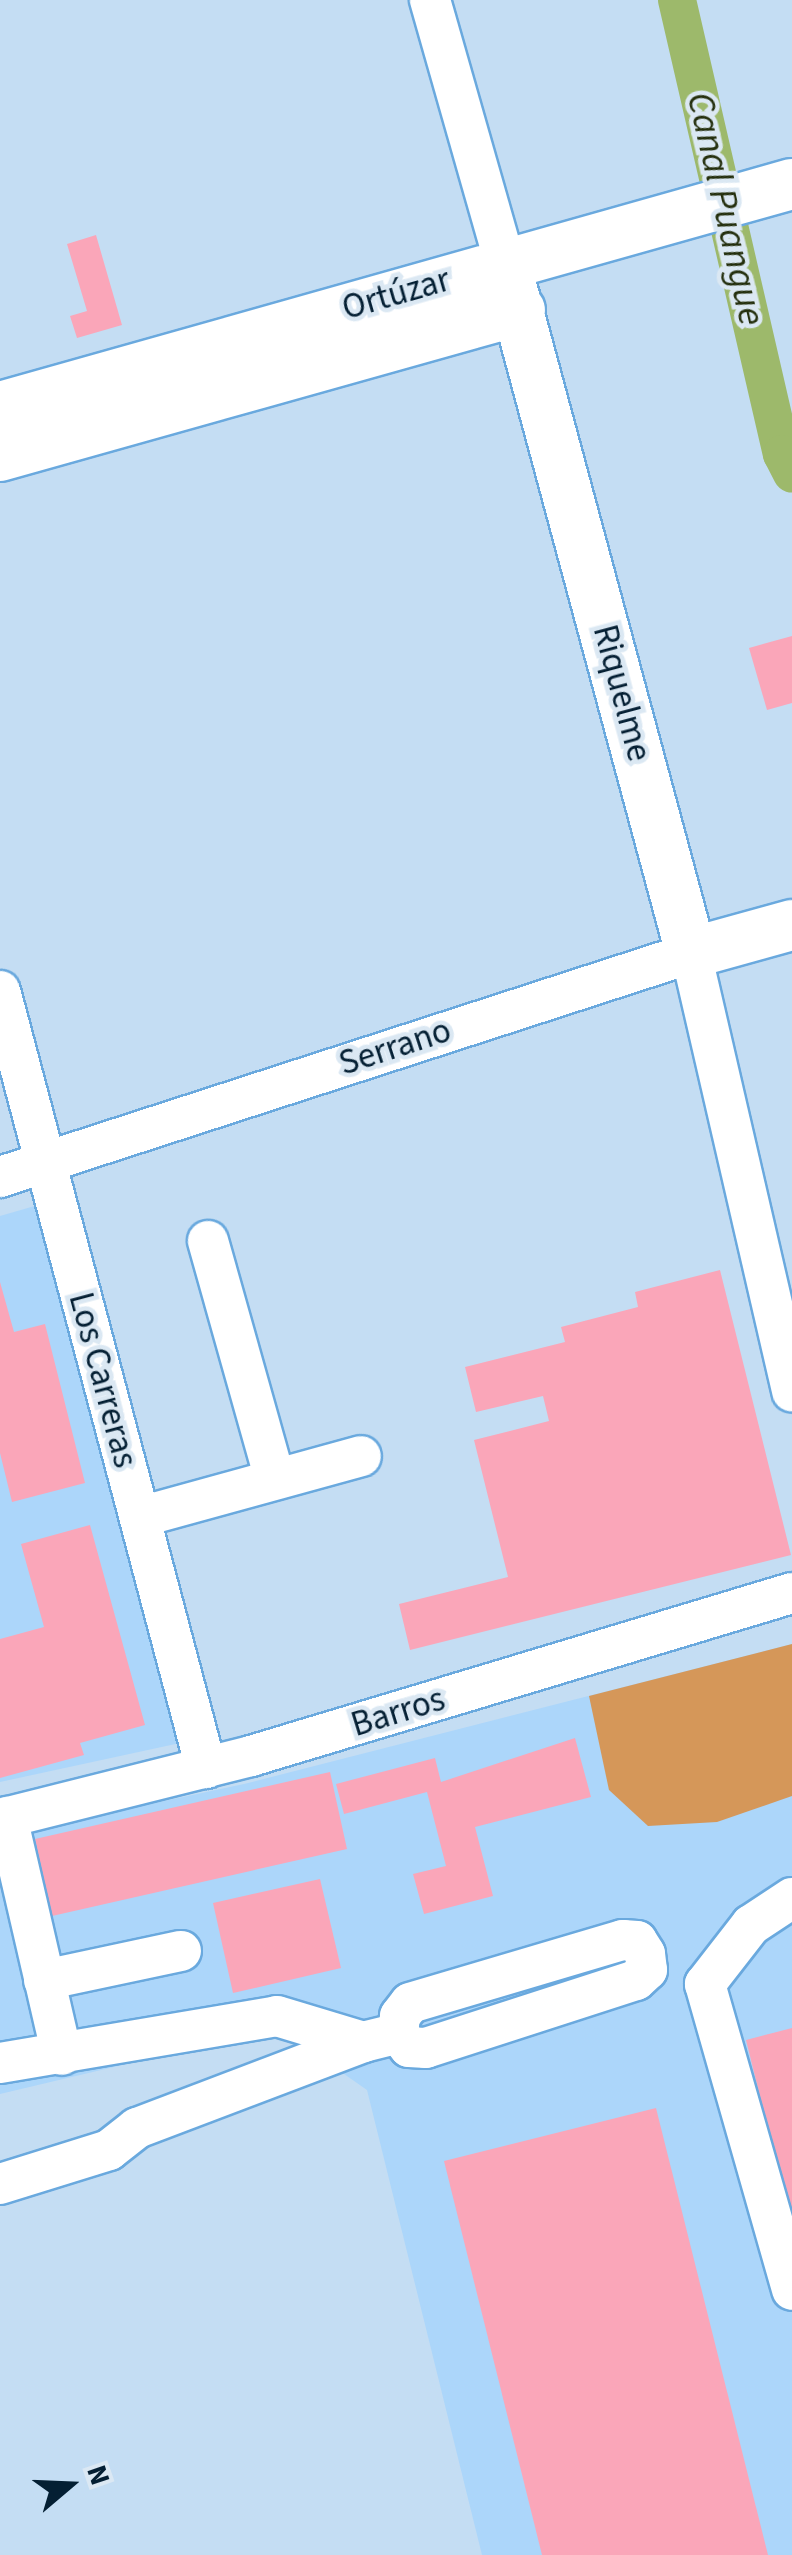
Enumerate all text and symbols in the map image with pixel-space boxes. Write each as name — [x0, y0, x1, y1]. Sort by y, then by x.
water label: Canal Puangue — [676, 88, 774, 330]
street label: Ortúzar — [337, 259, 455, 329]
street label: Riquelme — [584, 620, 660, 766]
street label: Serrano — [334, 1009, 456, 1085]
street label: Los Carreras — [59, 1288, 147, 1472]
street label: Barros — [346, 1678, 450, 1746]
north arrow — [20, 2435, 120, 2535]
text: N — [76, 2460, 120, 2491]

